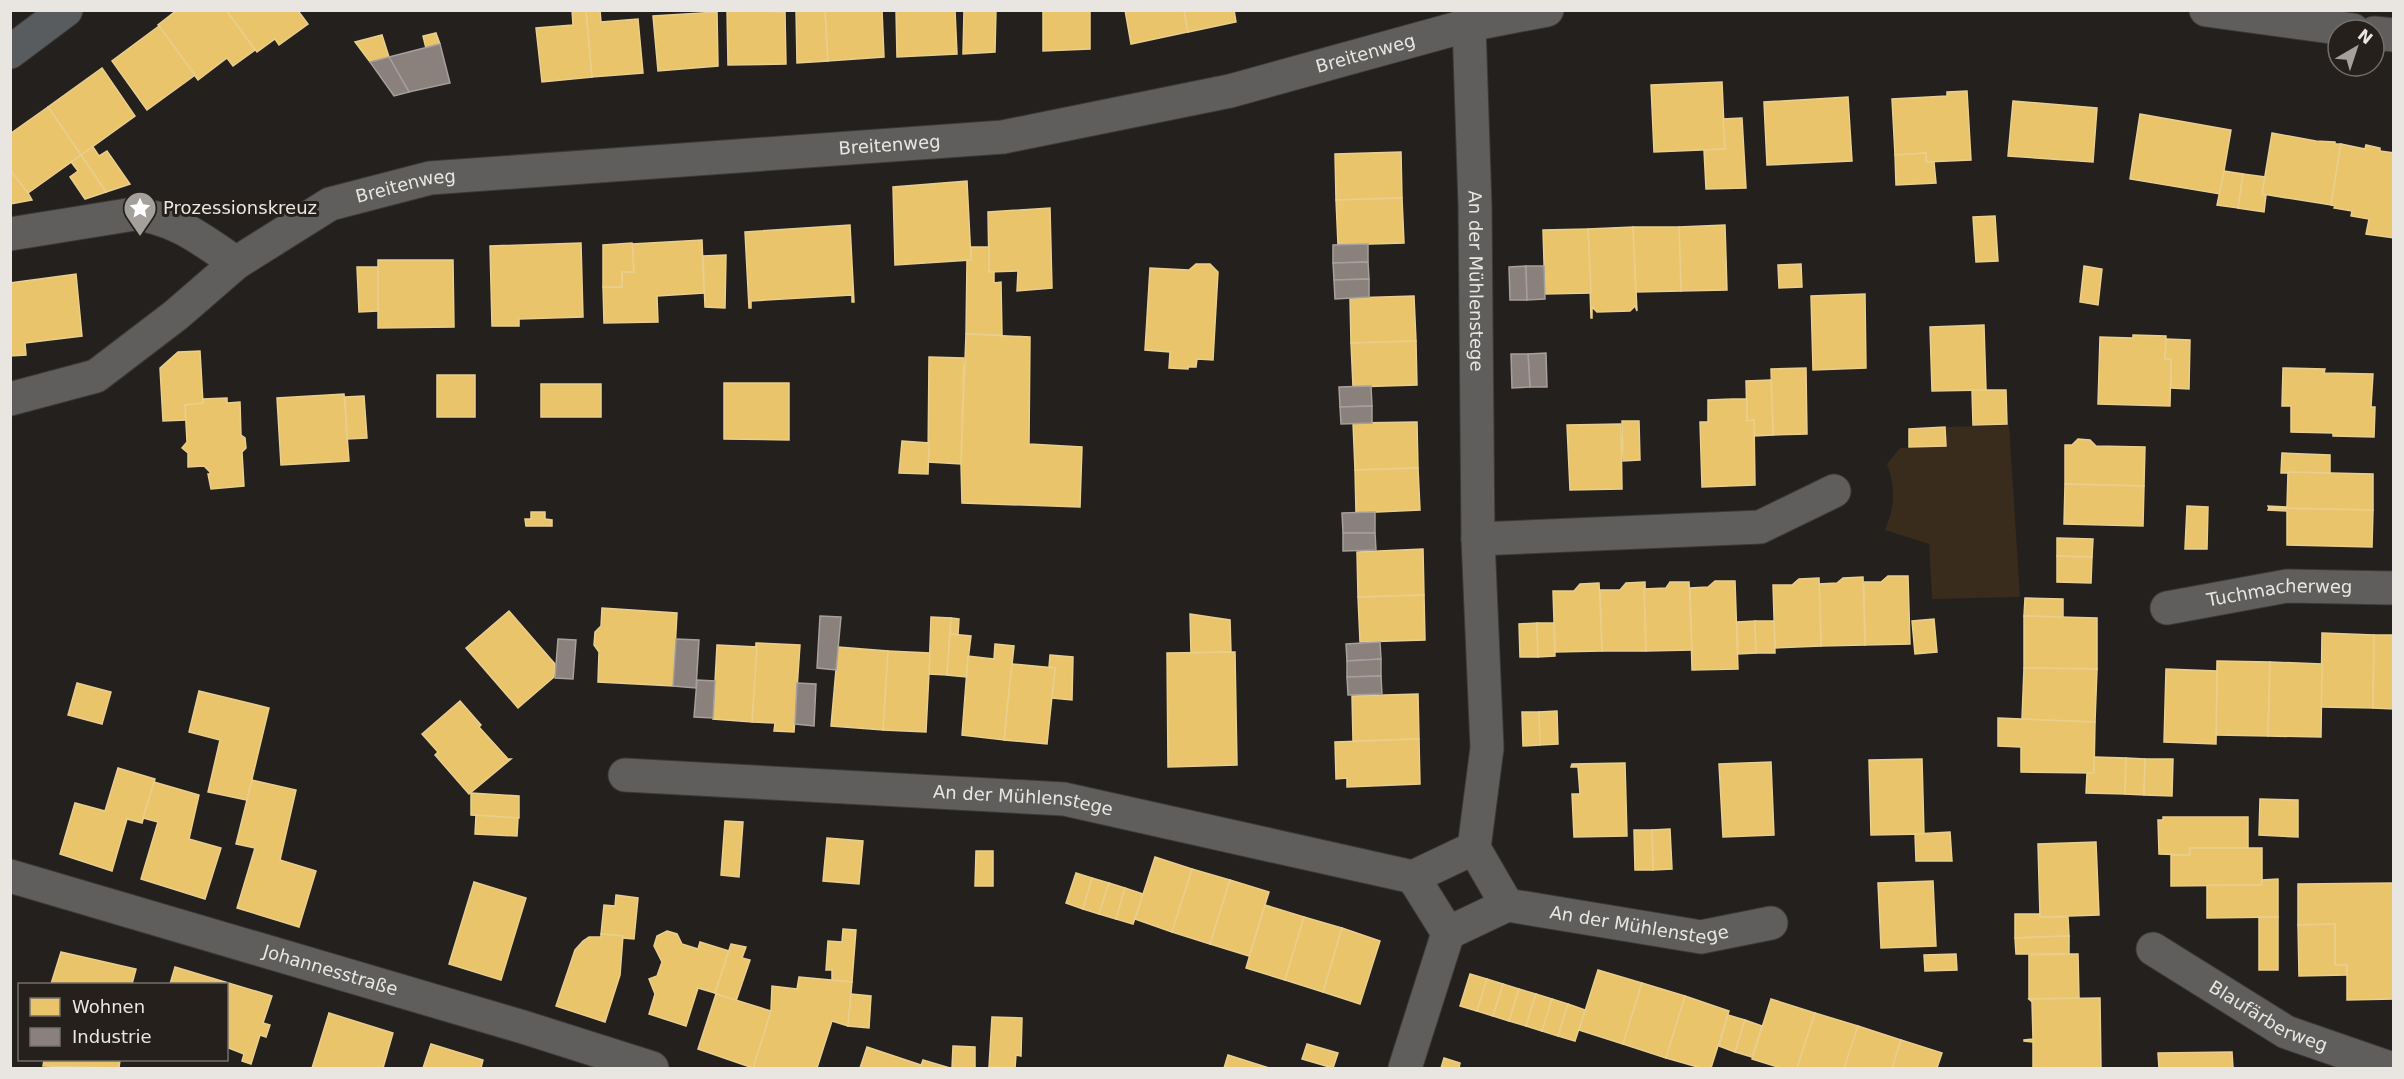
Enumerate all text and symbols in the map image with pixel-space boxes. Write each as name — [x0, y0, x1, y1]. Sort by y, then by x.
north arrow — [2326, 18, 2386, 78]
text: N — [2354, 25, 2376, 48]
street label: Breitenweg — [1313, 29, 1417, 77]
street label: Breitenweg — [838, 130, 941, 159]
street label: Breitenweg — [353, 165, 456, 207]
place icon: Prozessionskreuz — [122, 190, 158, 237]
street label: An der Mühlenstege — [1464, 190, 1487, 372]
place label: Prozessionskreuz — [163, 197, 317, 218]
street label: Tuchmacherweg — [2204, 575, 2353, 611]
street label: An der Mühlenstege — [932, 781, 1115, 820]
street label: An der Mühlenstege — [1548, 901, 1730, 948]
street label: Johannesstraße — [260, 940, 400, 1000]
street label: Blaufärberweg — [2205, 976, 2330, 1056]
legend — [18, 983, 228, 1061]
text: Wohnen — [72, 996, 145, 1017]
text: Industrie — [72, 1026, 151, 1047]

